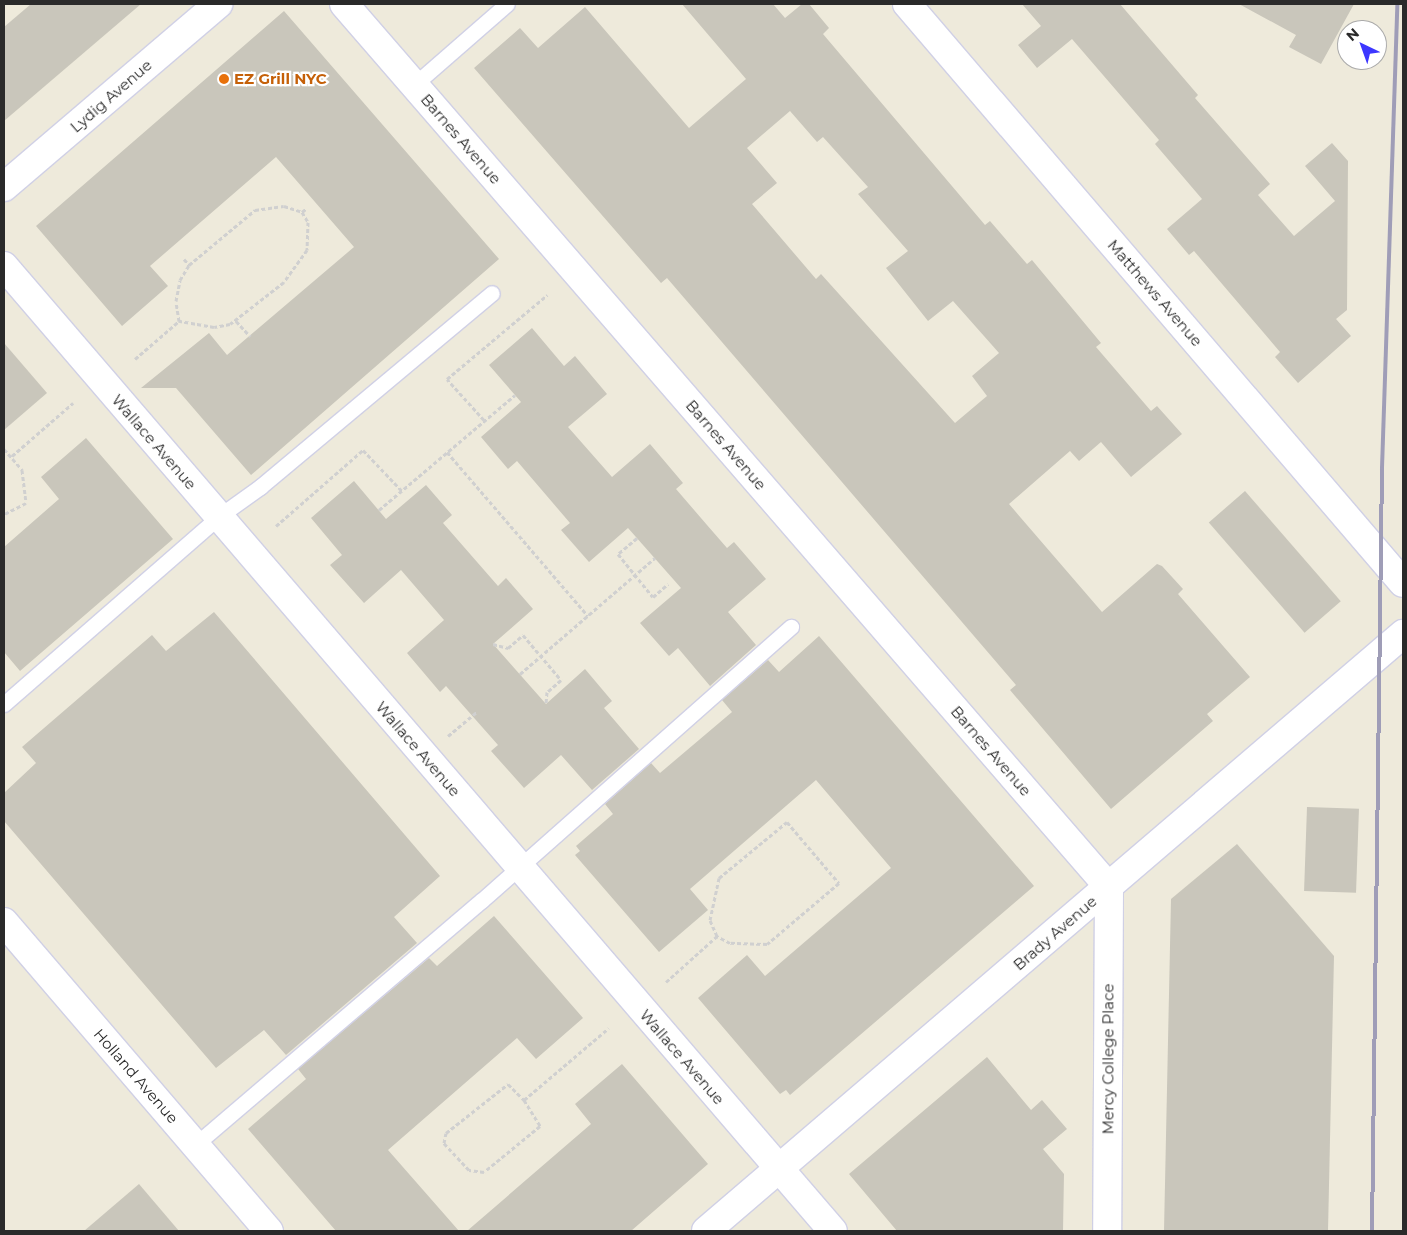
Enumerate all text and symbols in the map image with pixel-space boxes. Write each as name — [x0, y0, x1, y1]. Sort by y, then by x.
north arrow — [1337, 20, 1387, 70]
text: N — [1342, 24, 1363, 45]
street label: Lydig Avenue — [67, 56, 155, 136]
place label: EZ Grill NYC — [234, 70, 327, 88]
marker: EZ Grill NYC — [218, 73, 230, 85]
street label: Barnes Avenue — [417, 90, 505, 188]
street label: Matthews Avenue — [1104, 236, 1206, 350]
street label: Wallace Avenue — [108, 391, 200, 493]
street label: Barnes Avenue — [682, 396, 770, 494]
street label: Wallace Avenue — [372, 698, 464, 800]
street label: Barnes Avenue — [947, 702, 1035, 800]
street label: Brady Avenue — [1010, 892, 1100, 974]
street label: Mercy College Place — [1099, 984, 1117, 1134]
street label: Wallace Avenue — [636, 1006, 728, 1108]
street label: Holland Avenue — [90, 1025, 182, 1127]

